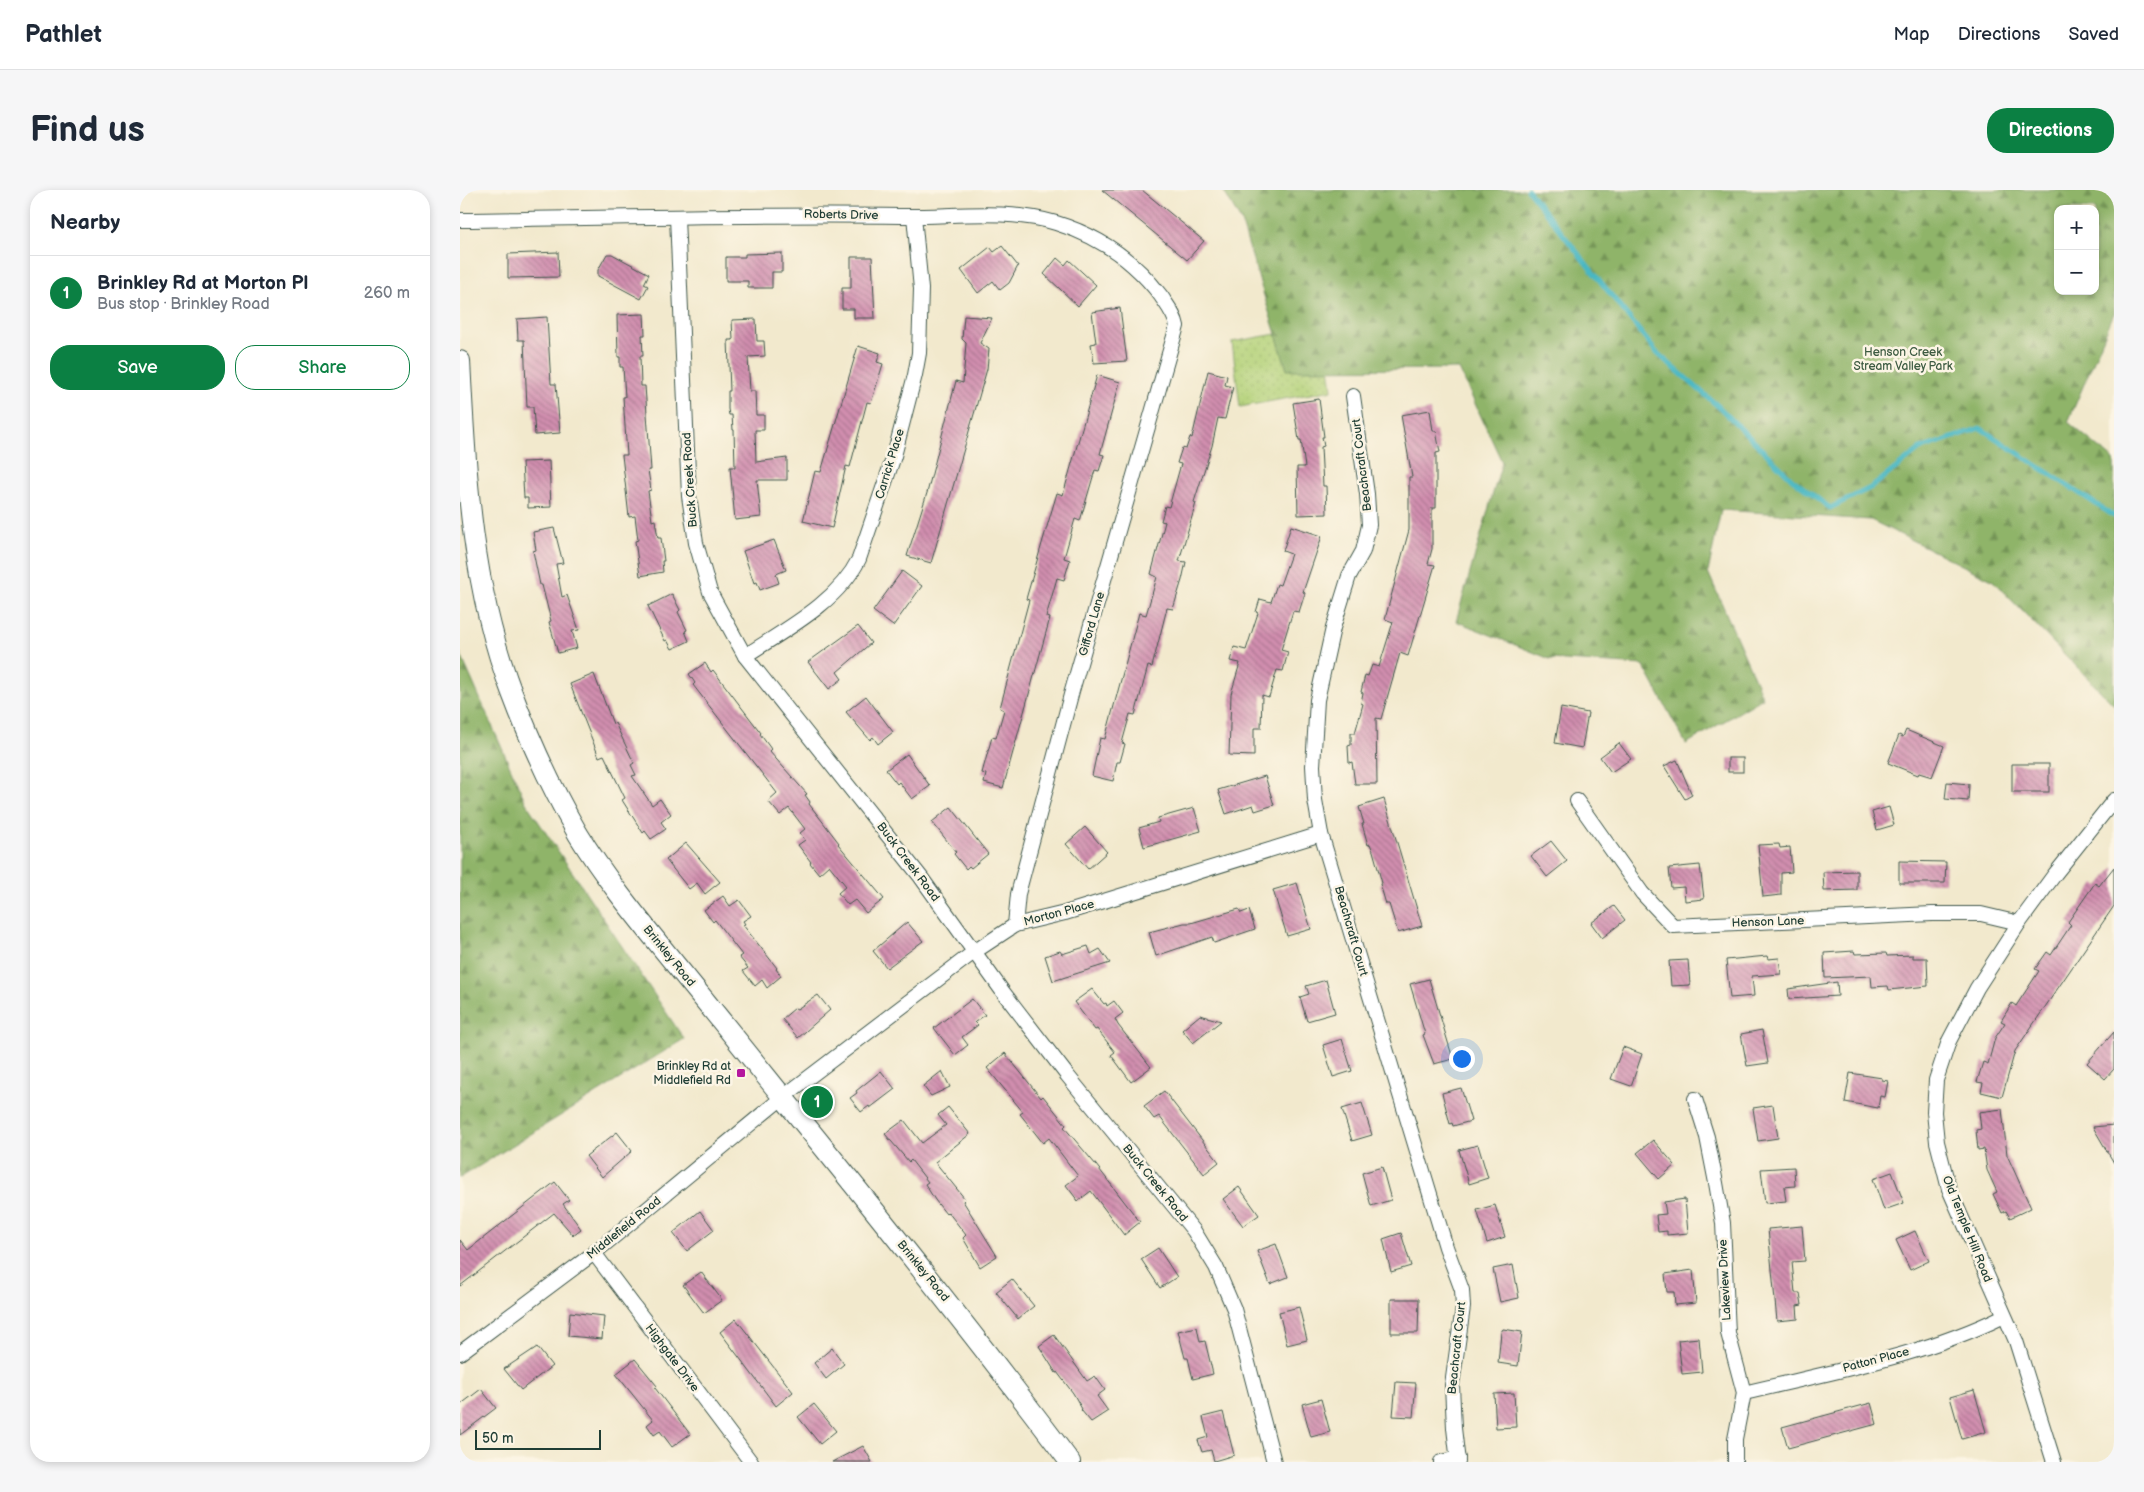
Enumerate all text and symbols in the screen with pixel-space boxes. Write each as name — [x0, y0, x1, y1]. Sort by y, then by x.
text: Pathlet — [25, 20, 102, 49]
text: Map — [1894, 24, 1930, 45]
text: Directions — [1958, 24, 2040, 45]
text: Saved — [2068, 24, 2119, 45]
button: Directions — [1987, 108, 2114, 153]
text: Find us — [30, 109, 145, 152]
map controls — [2054, 205, 2099, 295]
button: + — [2054, 205, 2099, 250]
street label: Roberts Drive — [804, 207, 878, 223]
text: Nearby — [50, 210, 120, 235]
button: − — [2054, 250, 2099, 295]
text: Brinkley Rd at Morton Pl — [97, 272, 308, 295]
text: 1 — [63, 284, 69, 303]
text: 260 m — [364, 284, 410, 303]
text: Bus stop · Brinkley Road — [97, 295, 270, 314]
button: Save — [50, 345, 225, 390]
button: Share — [235, 345, 410, 390]
park label: Henson Creek Stream Valley Park — [1853, 345, 1953, 374]
street label: Beachcraft Court — [1349, 418, 1375, 512]
street label: Carrick Place — [872, 427, 908, 501]
street label: Buck Creek Road — [679, 432, 701, 528]
street label: Gifford Lane — [1076, 590, 1108, 658]
street label: Buck Creek Road — [873, 819, 943, 905]
street label: Beachcraft Court — [1331, 884, 1371, 978]
street label: Morton Place — [1022, 896, 1096, 930]
street label: Henson Lane — [1731, 913, 1805, 931]
street label: Brinkley Road — [640, 922, 698, 990]
your location — [1449, 1046, 1475, 1072]
place label: Brinkley Rd at Middlefield Rd — [653, 1059, 731, 1088]
marker: Brinkley Rd at Middlefield Rd — [735, 1067, 747, 1079]
pin: 1 — [801, 1083, 833, 1121]
street label: Buck Creek Road — [1119, 1141, 1191, 1225]
street label: Old Temple Hill Road — [1939, 1174, 1995, 1285]
street label: Middlefield Road — [584, 1193, 664, 1263]
street label: Brinkley Road — [894, 1237, 952, 1305]
street label: Lakeview Drive — [1715, 1239, 1735, 1321]
street label: Beachcraft Court — [1445, 1301, 1469, 1395]
street label: Highgate Drive — [642, 1321, 702, 1395]
street label: Patton Place — [1841, 1344, 1911, 1376]
scale bar — [475, 1427, 601, 1450]
text: 50 m — [482, 1430, 514, 1447]

